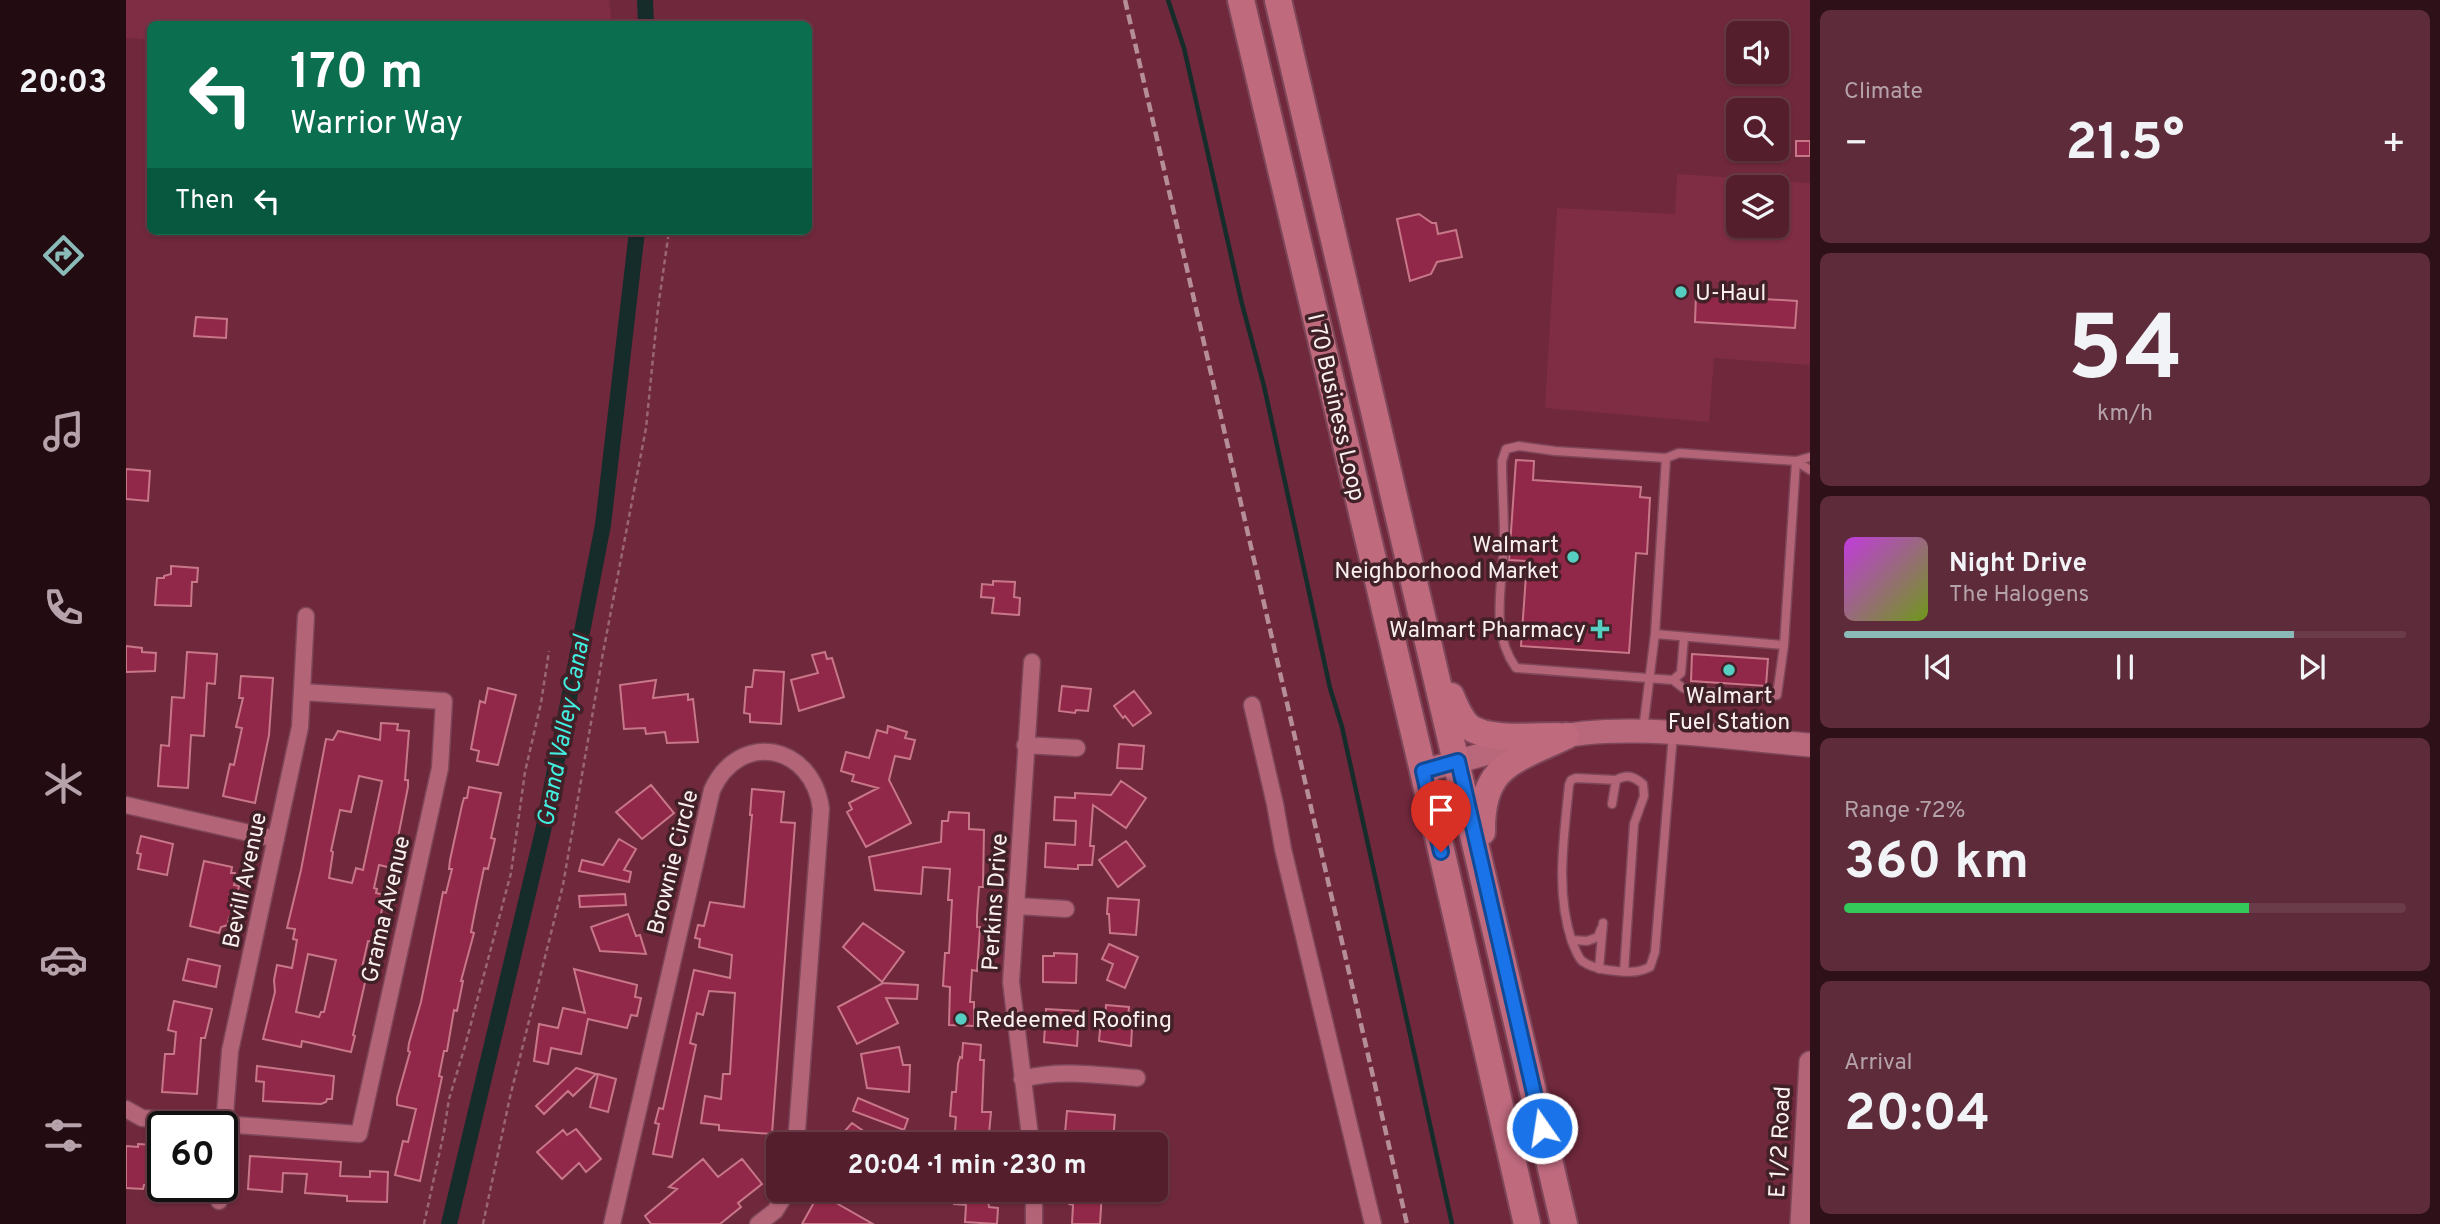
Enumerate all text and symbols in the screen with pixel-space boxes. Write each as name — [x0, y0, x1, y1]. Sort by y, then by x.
map controls — [1726, 21, 1789, 238]
button: sound — [1726, 21, 1789, 84]
text: 170 m — [290, 44, 423, 106]
icon: left — [175, 49, 266, 140]
text: 20:03 — [19, 64, 107, 104]
text: Climate — [1844, 78, 1923, 107]
button: search — [1726, 98, 1789, 161]
text: Warrior Way — [290, 105, 463, 145]
text: 21.5° — [2066, 112, 2184, 178]
text: − — [1844, 121, 1869, 170]
text: + — [2381, 121, 2406, 170]
button: layers — [1726, 175, 1789, 238]
icon: left — [248, 182, 286, 220]
text: Then — [175, 185, 234, 218]
icon: directions — [39, 231, 88, 280]
place label: U-Haul — [1695, 280, 1766, 309]
marker: U-Haul — [1673, 284, 1689, 300]
text: 54 — [2067, 297, 2183, 412]
street label: I 70 Business Loop — [1299, 311, 1370, 504]
text: km/h — [2097, 400, 2153, 429]
icon: music — [39, 407, 88, 456]
place label: Walmart Neighborhood Market — [1334, 532, 1559, 587]
text: Night Drive — [1949, 548, 2087, 581]
marker: Walmart Neighborhood Market — [1565, 549, 1581, 565]
text: The Halogens — [1949, 581, 2089, 610]
icon: phone — [39, 583, 88, 632]
place label: Walmart Pharmacy — [1389, 617, 1586, 646]
marker: Walmart Pharmacy — [1592, 621, 1608, 637]
water label: Grand Valley Canal — [532, 632, 599, 829]
icon: previous — [1919, 648, 1957, 686]
icon: pause — [2106, 648, 2144, 686]
icon: next — [2293, 648, 2331, 686]
marker: Walmart Fuel Station — [1721, 662, 1737, 678]
place label: Walmart Fuel Station — [1668, 683, 1790, 738]
icon: climate — [39, 759, 88, 808]
pin — [1411, 780, 1471, 852]
street label: Brownie Circle — [642, 787, 706, 938]
icon: arrive — [1422, 791, 1460, 829]
text: Range · 72% — [1844, 797, 1966, 826]
street label: Bevill Avenue — [218, 810, 275, 951]
text: 360 km — [1844, 831, 2029, 897]
street label: Perkins Drive — [977, 832, 1016, 972]
street label: Grama Avenue — [356, 833, 418, 986]
icon: car — [39, 935, 88, 984]
place label: Redeemed Roofing — [975, 1007, 1172, 1036]
marker: Redeemed Roofing — [953, 1011, 969, 1027]
text: Arrival — [1844, 1049, 1913, 1078]
text: 20:04 — [1844, 1083, 1990, 1149]
street label: E 1/2 Road — [1764, 1086, 1799, 1199]
position arrow — [1505, 1091, 1579, 1165]
icon: filters — [39, 1111, 88, 1160]
speed limit sign: 60 — [147, 1111, 238, 1202]
text: 20:04 · 1 min · 230 m — [848, 1150, 1087, 1183]

